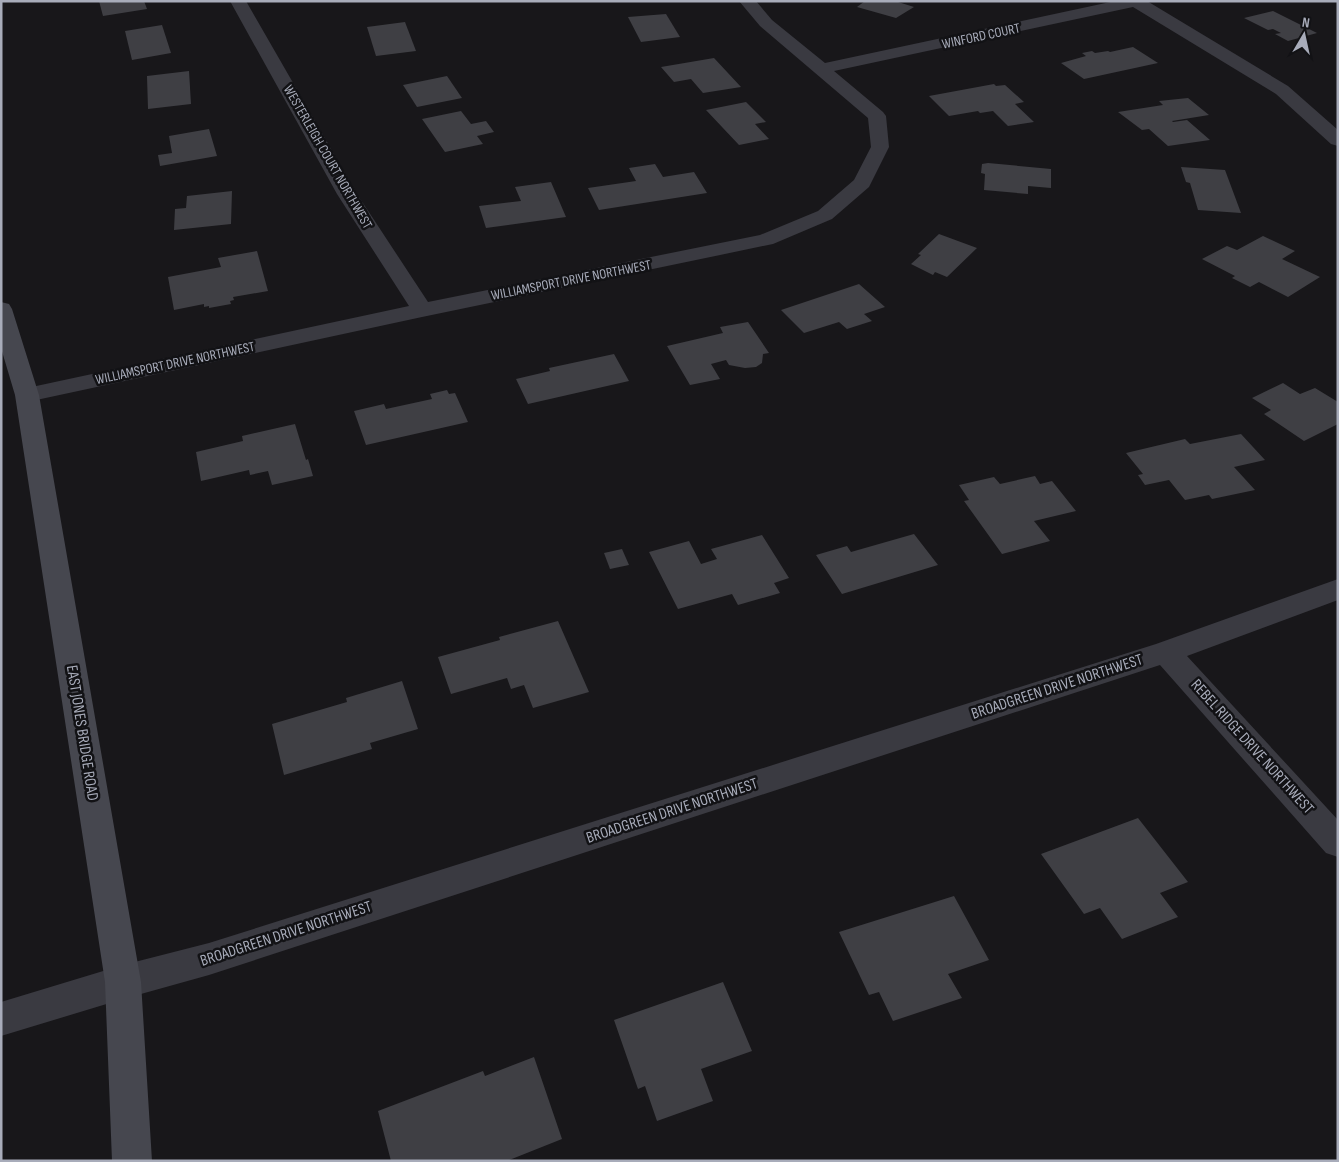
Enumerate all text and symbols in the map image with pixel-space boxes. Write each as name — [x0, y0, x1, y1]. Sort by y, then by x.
north arrow — [1279, 10, 1329, 60]
text: N — [1301, 14, 1311, 32]
street label: WINFORD COURT — [940, 19, 1022, 53]
street label: WESTERLEIGH COURT NORTHWEST — [280, 82, 376, 232]
street label: WILLIAMSPORT DRIVE NORTHWEST — [490, 256, 653, 304]
street label: WILLIAMSPORT DRIVE NORTHWEST — [94, 338, 257, 388]
street label: BROADGREEN DRIVE NORTHWEST — [969, 650, 1146, 724]
street label: EAST JONES BRIDGE ROAD — [62, 664, 102, 802]
street label: REBEL RIDGE DRIVE NORTHWEST — [1186, 676, 1318, 819]
street label: BROADGREEN DRIVE NORTHWEST — [584, 774, 761, 848]
street label: BROADGREEN DRIVE NORTHWEST — [198, 897, 375, 971]

